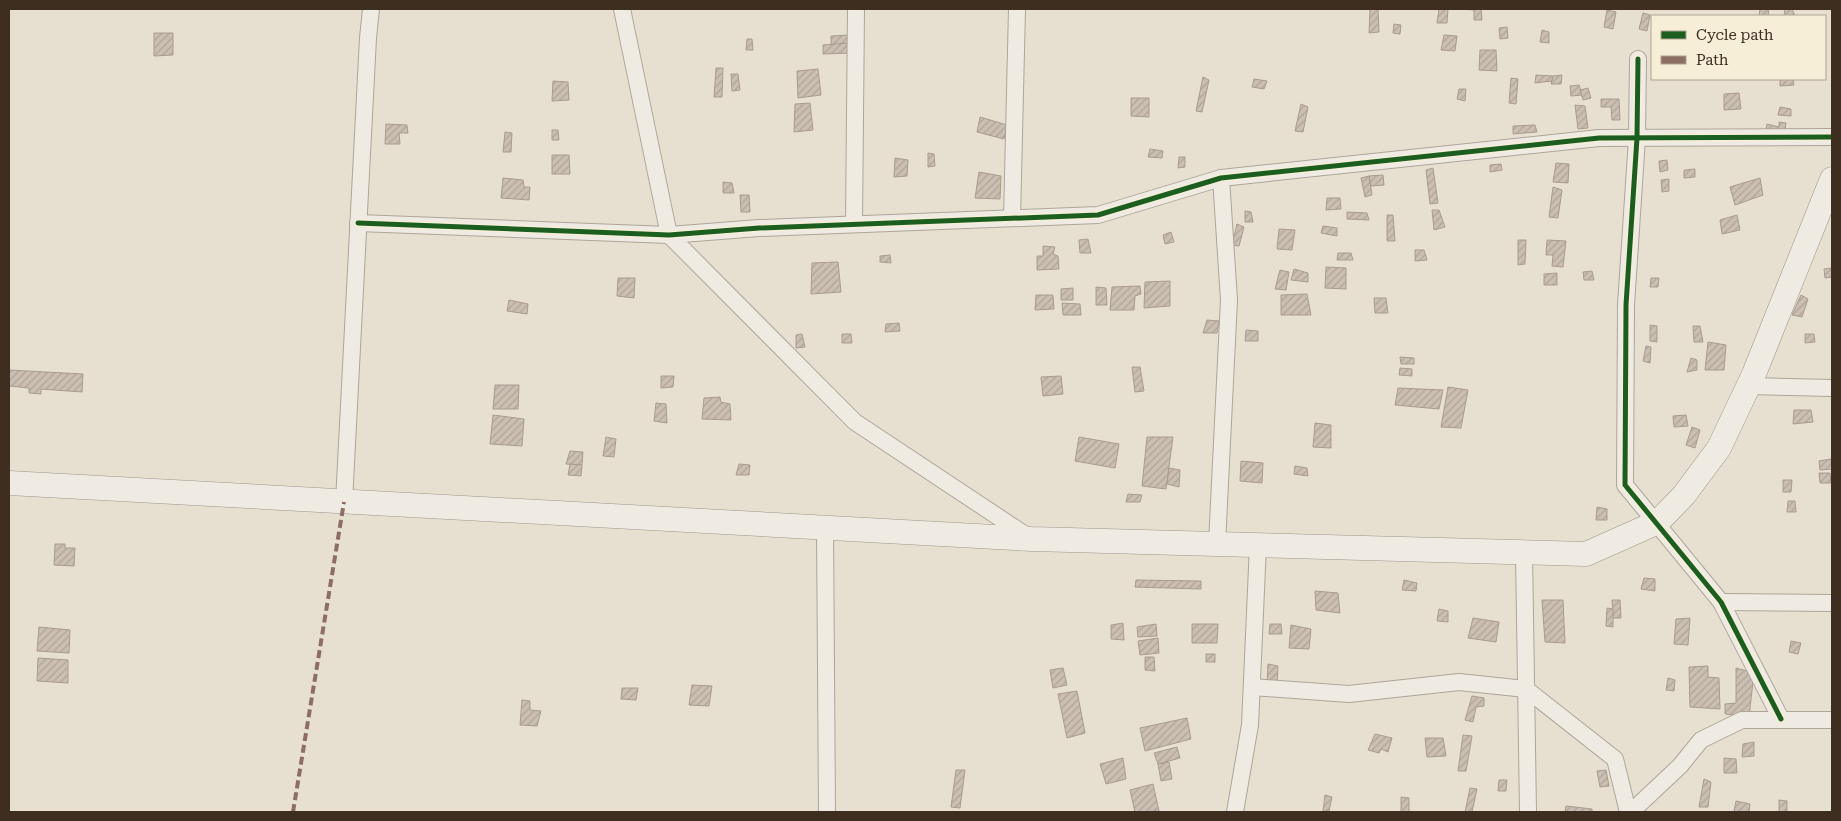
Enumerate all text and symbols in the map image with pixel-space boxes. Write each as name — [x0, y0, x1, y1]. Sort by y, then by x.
legend — [1651, 15, 1826, 80]
text: Cycle path — [1696, 26, 1774, 44]
text: Path — [1696, 51, 1729, 69]

